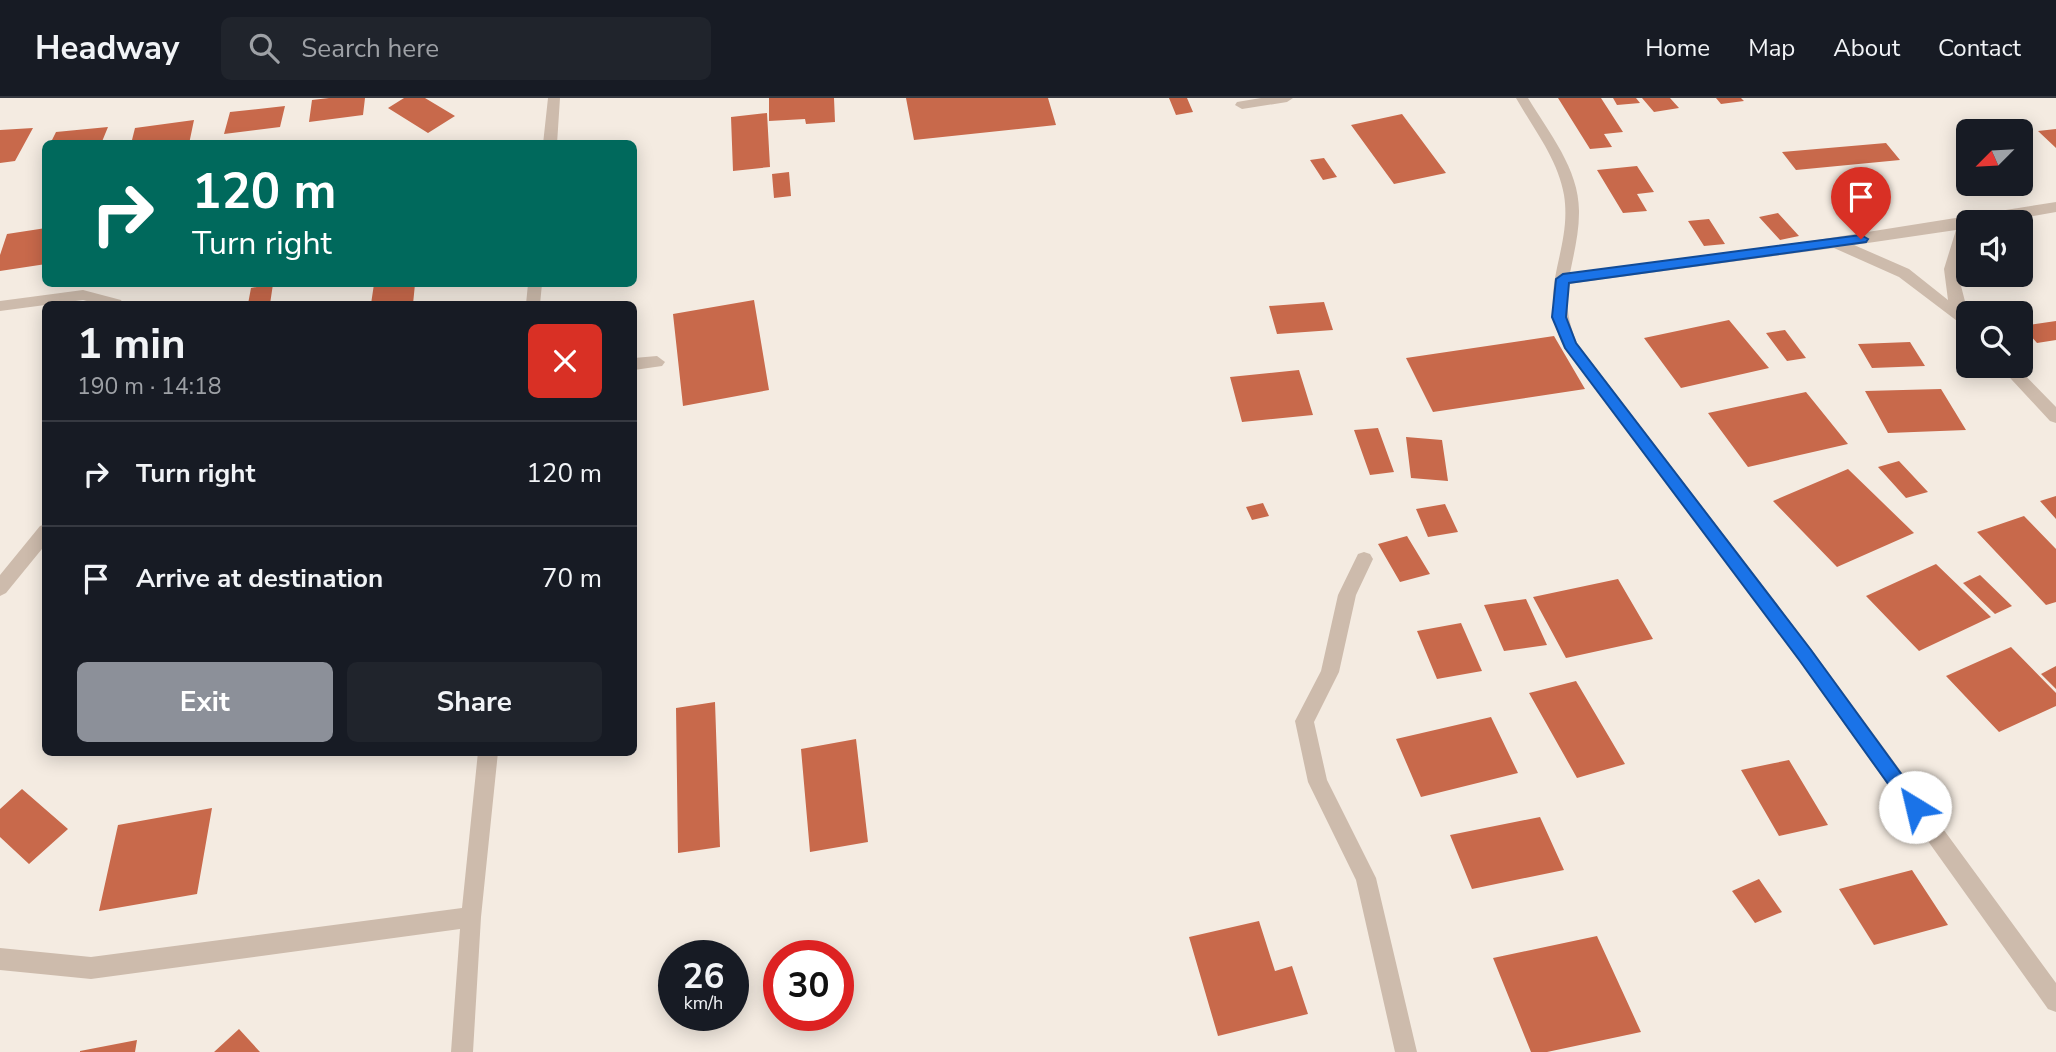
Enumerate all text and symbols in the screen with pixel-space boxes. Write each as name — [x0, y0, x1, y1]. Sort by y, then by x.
search box — [221, 17, 711, 80]
text: Headway — [35, 26, 179, 71]
icon: search — [245, 29, 283, 67]
text: Search here — [301, 31, 439, 66]
text: Home — [1645, 32, 1710, 64]
text: Map — [1748, 32, 1795, 64]
text: About — [1833, 32, 1900, 64]
text: Contact — [1938, 32, 2021, 64]
north arrow — [1956, 119, 2034, 196]
map controls — [1956, 119, 2033, 378]
text: 120 m — [192, 158, 336, 225]
pin — [1831, 167, 1891, 239]
icon: right — [77, 168, 168, 259]
icon: arrive — [1842, 178, 1880, 216]
button: sound — [1956, 210, 2033, 287]
text: Turn right — [192, 222, 332, 265]
button: search — [1956, 301, 2033, 378]
text: 1 min — [77, 316, 186, 373]
button: close — [528, 324, 602, 398]
text: 190 m · 14:18 — [77, 371, 222, 402]
icon: right — [77, 455, 115, 493]
text: Turn right — [136, 456, 255, 491]
text: 120 m — [526, 456, 602, 491]
icon: arrive — [77, 560, 115, 598]
text: Arrive at destination — [136, 561, 383, 596]
text: 70 m — [542, 561, 602, 596]
button: Exit — [77, 662, 333, 742]
button: Share — [347, 662, 602, 742]
position arrow — [1878, 770, 1952, 844]
speed limit sign: 30 — [763, 940, 854, 1031]
text: 26 — [682, 953, 725, 1000]
text: km/h — [684, 991, 723, 1015]

